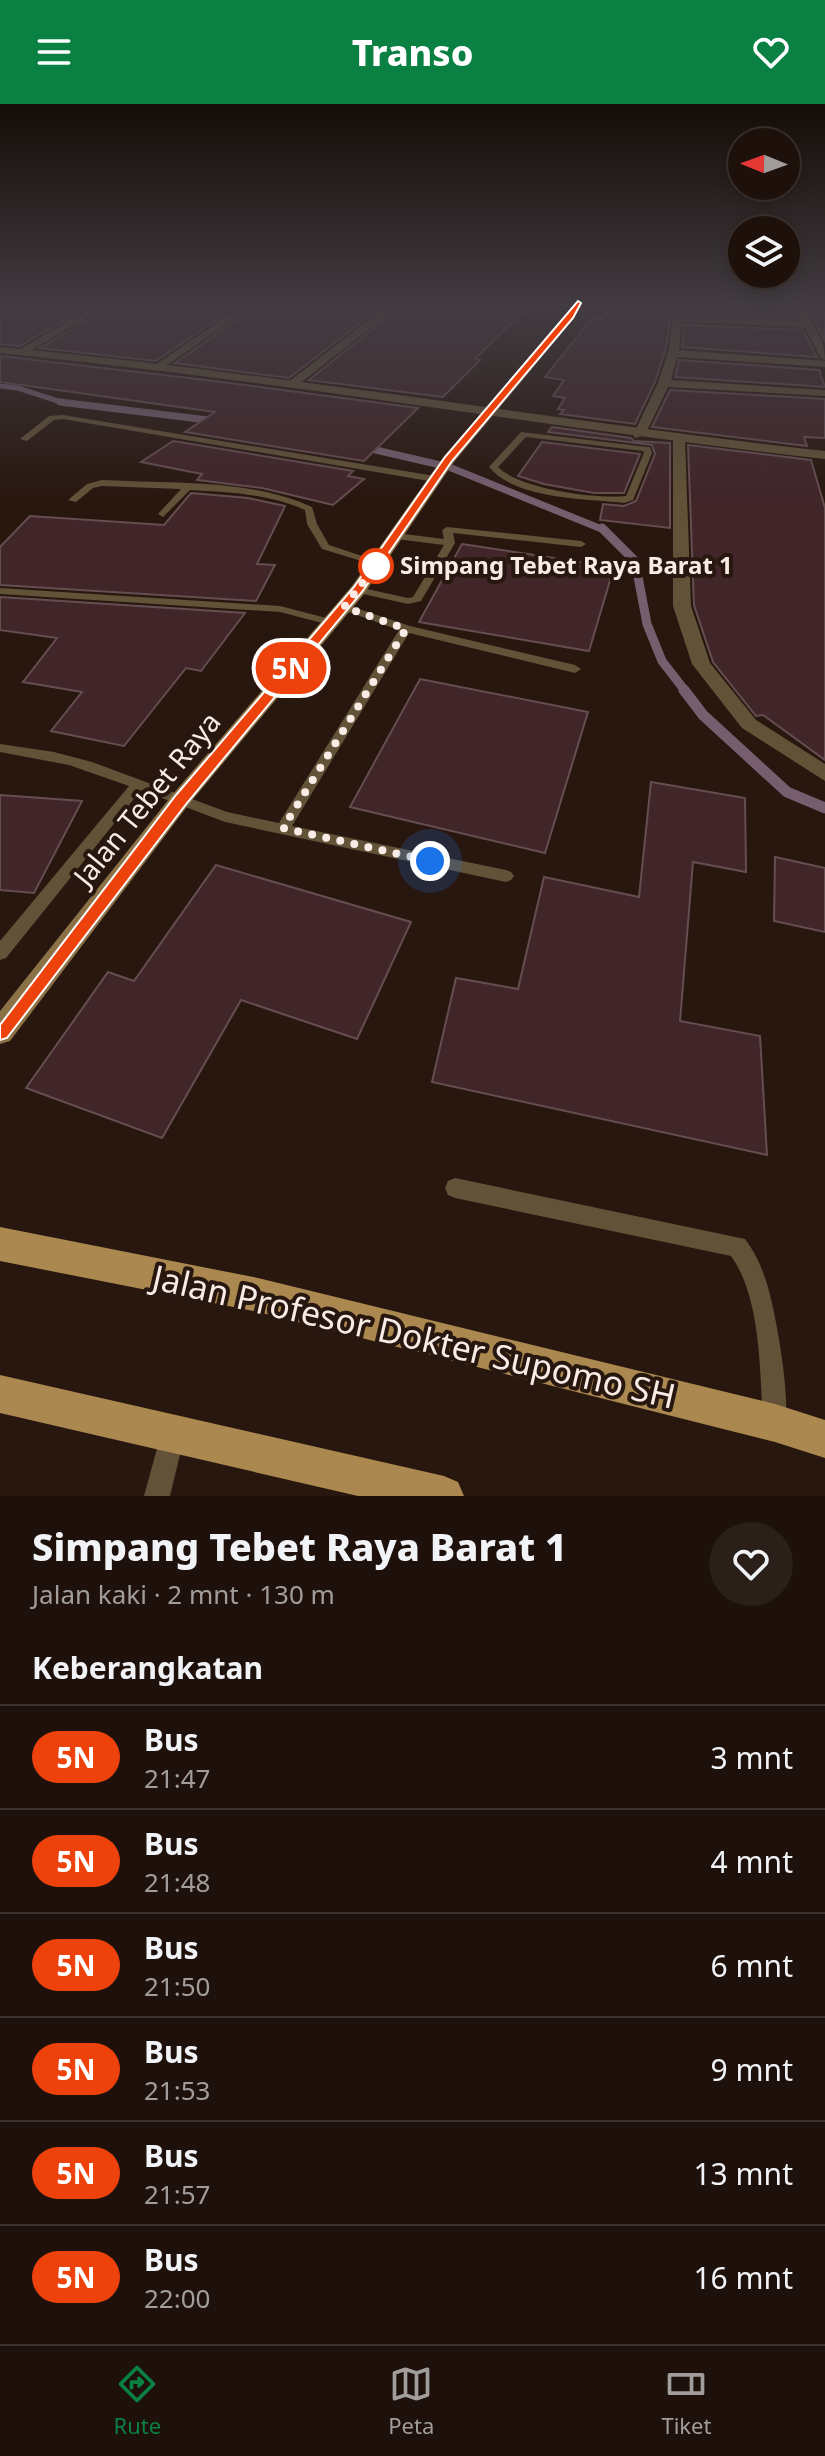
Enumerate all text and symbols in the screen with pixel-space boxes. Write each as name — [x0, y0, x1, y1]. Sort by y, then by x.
text: Transo — [352, 28, 473, 77]
icon: menu — [32, 30, 76, 74]
icon: heart — [749, 30, 793, 74]
north arrow — [728, 128, 800, 200]
map controls — [728, 128, 800, 288]
button: layers — [728, 216, 800, 288]
place label: Simpang Tebet Raya Barat 1 — [400, 548, 733, 581]
marker: Simpang Tebet Raya Barat 1 — [359, 549, 393, 583]
line badge: 5N — [255, 642, 327, 694]
text: 5N — [272, 649, 310, 687]
street label: Jalan Tebet Raya — [62, 703, 228, 896]
your location — [410, 841, 450, 881]
street label: Jalan Profesor Dokter Supomo SH — [145, 1253, 680, 1419]
text: Simpang Tebet Raya Barat 1 — [32, 1520, 567, 1572]
button: heart — [709, 1522, 793, 1606]
text: Jalan kaki · 2 mnt · 130 m — [32, 1576, 335, 1612]
text: Keberangkatan — [32, 1647, 263, 1688]
text: Bus — [144, 1719, 199, 1760]
text: 3 mnt — [711, 1737, 793, 1778]
text: 5N — [57, 1738, 95, 1776]
text: 21:47 — [144, 1760, 210, 1796]
text: Bus — [144, 1823, 199, 1864]
text: 4 mnt — [711, 1841, 793, 1882]
text: 5N — [57, 1842, 95, 1880]
text: 21:48 — [144, 1864, 210, 1900]
text: Bus — [144, 1927, 199, 1968]
text: 6 mnt — [711, 1945, 793, 1986]
text: 5N — [57, 1946, 95, 1984]
text: 21:50 — [144, 1968, 210, 2004]
text: Bus — [144, 2031, 199, 2072]
text: 9 mnt — [711, 2049, 793, 2090]
text: 5N — [57, 2050, 95, 2088]
text: 21:53 — [144, 2072, 210, 2108]
text: Bus — [144, 2135, 199, 2176]
text: 13 mnt — [693, 2153, 793, 2194]
text: 5N — [57, 2154, 95, 2192]
text: 21:57 — [144, 2176, 210, 2212]
text: Bus — [144, 2239, 199, 2280]
text: 16 mnt — [693, 2257, 793, 2298]
text: 5N — [57, 2258, 95, 2296]
text: 22:00 — [144, 2280, 210, 2316]
tab: Rute — [114, 2362, 161, 2440]
tab: Peta — [388, 2362, 434, 2440]
tab: Tiket — [661, 2362, 711, 2440]

